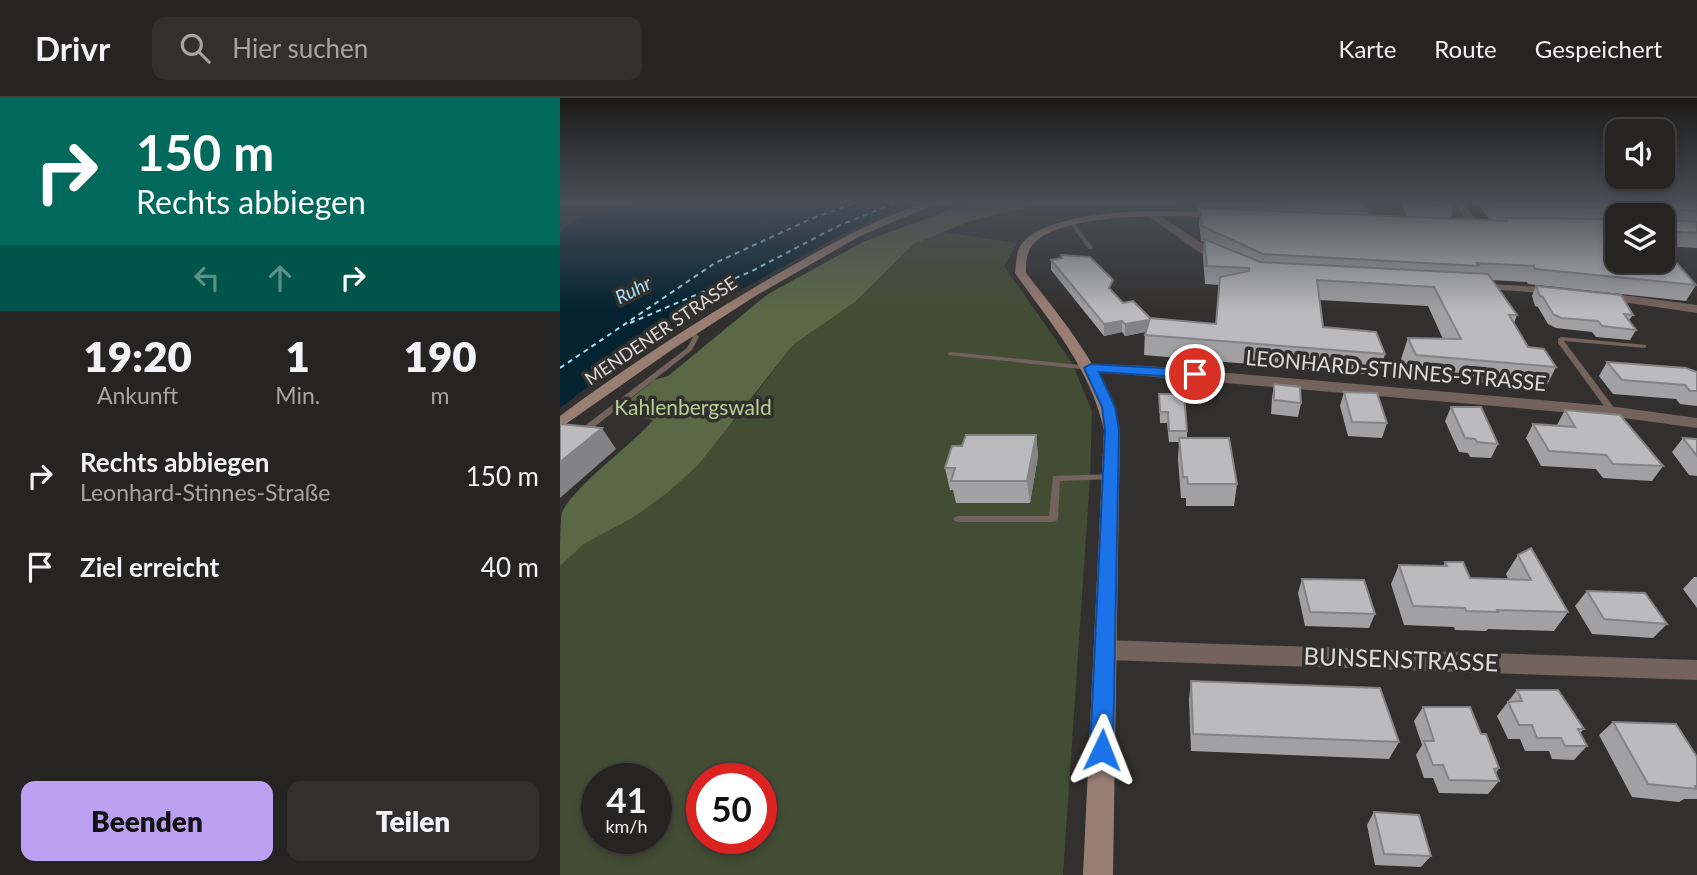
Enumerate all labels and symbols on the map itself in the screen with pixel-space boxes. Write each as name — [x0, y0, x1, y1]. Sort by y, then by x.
street label: MENDENER STRASSE — [580, 271, 741, 389]
water label: Ruhr — [611, 271, 655, 308]
pin — [1165, 344, 1225, 404]
street label: LEONHARD-STINNES-STRASSE — [1245, 344, 1548, 395]
park label: Kahlenbergswald — [614, 394, 772, 419]
street label: BUNSENSTRASSE — [1303, 641, 1499, 676]
position arrow — [1065, 713, 1139, 787]
speed limit sign: 50 — [686, 763, 777, 854]

